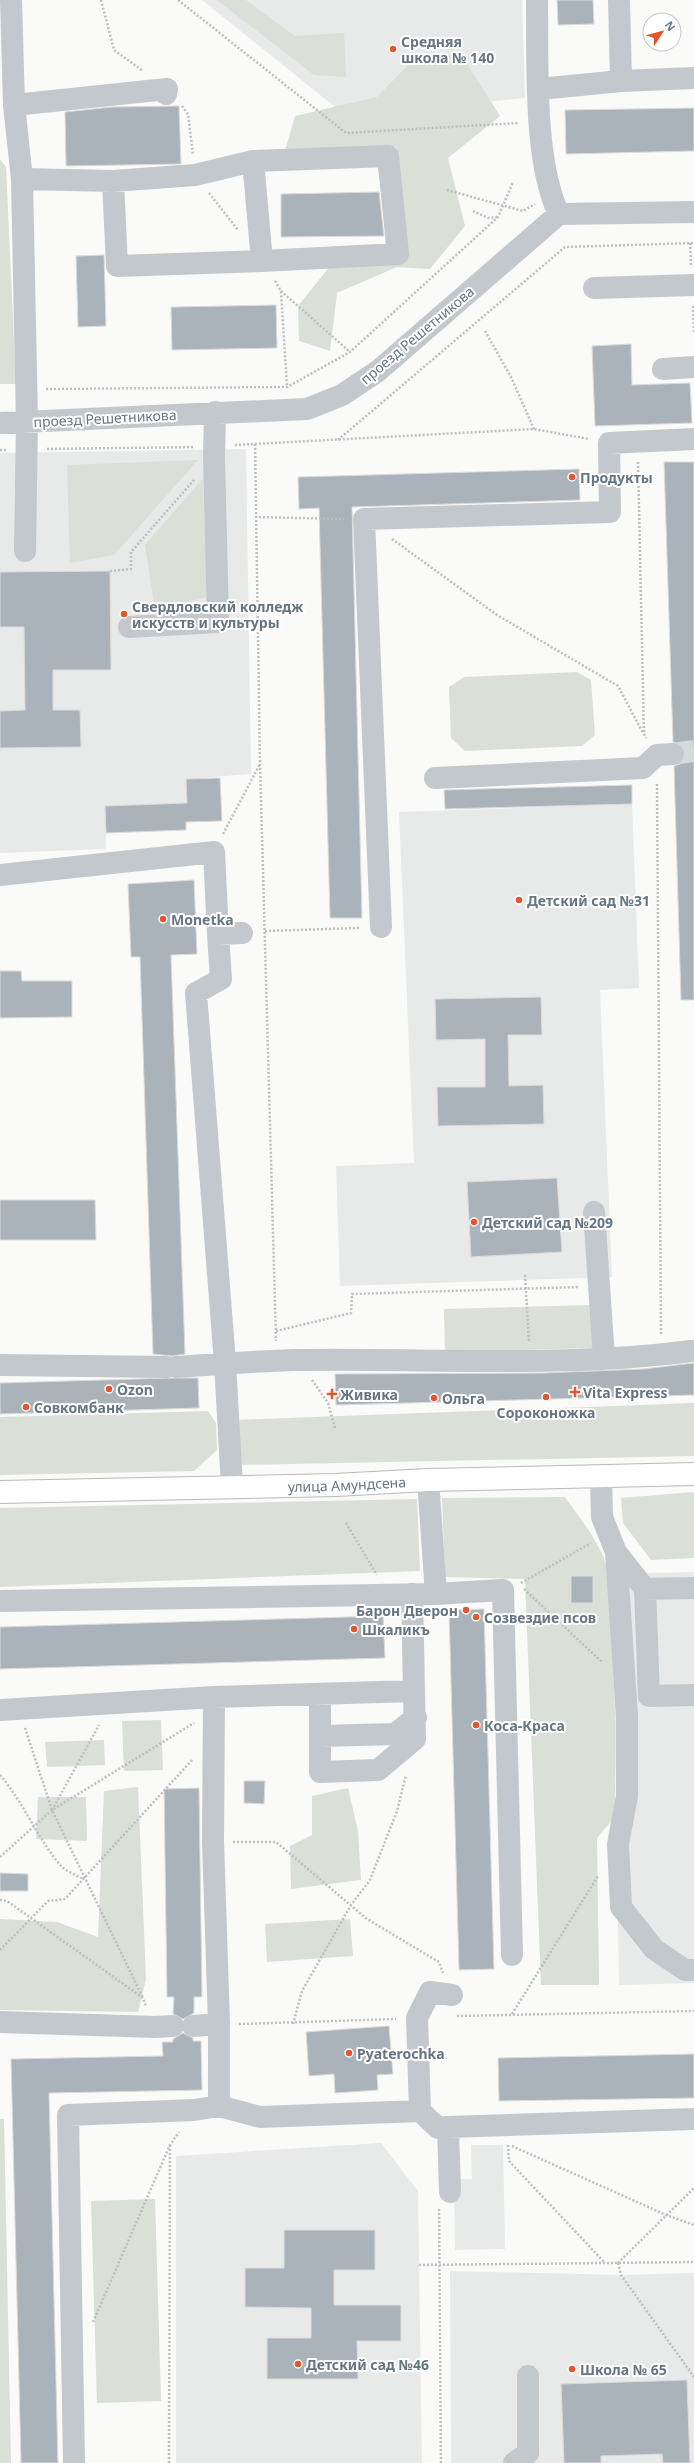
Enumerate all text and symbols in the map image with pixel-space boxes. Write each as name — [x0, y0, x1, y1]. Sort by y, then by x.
north arrow — [642, 12, 682, 52]
text: N — [662, 18, 679, 34]
place label: Средняя школа № 140 — [401, 32, 494, 67]
marker: Средняя школа № 140 — [388, 44, 398, 54]
street label: проезд Решетникова — [356, 282, 478, 388]
street label: проезд Решетникова — [33, 405, 177, 431]
place label: Продукты — [580, 468, 653, 487]
marker: Продукты — [567, 472, 577, 482]
place label: Свердловский колледж искусств и культуры — [132, 597, 304, 632]
marker: Свердловский колледж искусств и культуры — [119, 609, 129, 619]
place label: Детский сад №31 — [527, 891, 650, 910]
marker: Детский сад №31 — [514, 895, 524, 905]
place label: Monetka — [171, 910, 234, 929]
marker: Monetka — [158, 914, 168, 924]
place label: Детский сад №209 — [482, 1213, 613, 1232]
marker: Детский сад №209 — [469, 1217, 479, 1227]
place label: Ozon — [117, 1380, 153, 1399]
place label: Vita Express — [583, 1383, 668, 1402]
marker: Ozon — [104, 1384, 114, 1394]
place label: Живика — [340, 1385, 398, 1404]
marker: Vita Express — [570, 1387, 580, 1397]
marker: Живика — [327, 1389, 337, 1399]
place label: Ольга — [442, 1389, 485, 1408]
marker: Сороконожка — [541, 1392, 551, 1402]
marker: Ольга — [429, 1393, 439, 1403]
place label: Совкомбанк — [34, 1398, 124, 1417]
marker: Совкомбанк — [21, 1402, 31, 1412]
place label: Сороконожка — [497, 1403, 595, 1422]
street label: улица Амундсена — [288, 1472, 406, 1496]
place label: Барон Дверон — [356, 1601, 458, 1620]
marker: Барон Дверон — [461, 1605, 471, 1615]
place label: Созвездие псов — [484, 1608, 596, 1627]
marker: Созвездие псов — [471, 1612, 481, 1622]
place label: Шкаликъ — [362, 1620, 430, 1639]
marker: Шкаликъ — [349, 1624, 359, 1634]
place label: Коса-Краса — [484, 1716, 565, 1735]
marker: Коса-Краса — [471, 1720, 481, 1730]
place label: Pyaterochka — [357, 2044, 445, 2063]
marker: Pyaterochka — [344, 2048, 354, 2058]
place label: Детский сад №46 — [306, 2355, 429, 2374]
marker: Детский сад №46 — [293, 2359, 303, 2369]
place label: Школа № 65 — [580, 2360, 667, 2379]
marker: Школа № 65 — [567, 2364, 577, 2374]

